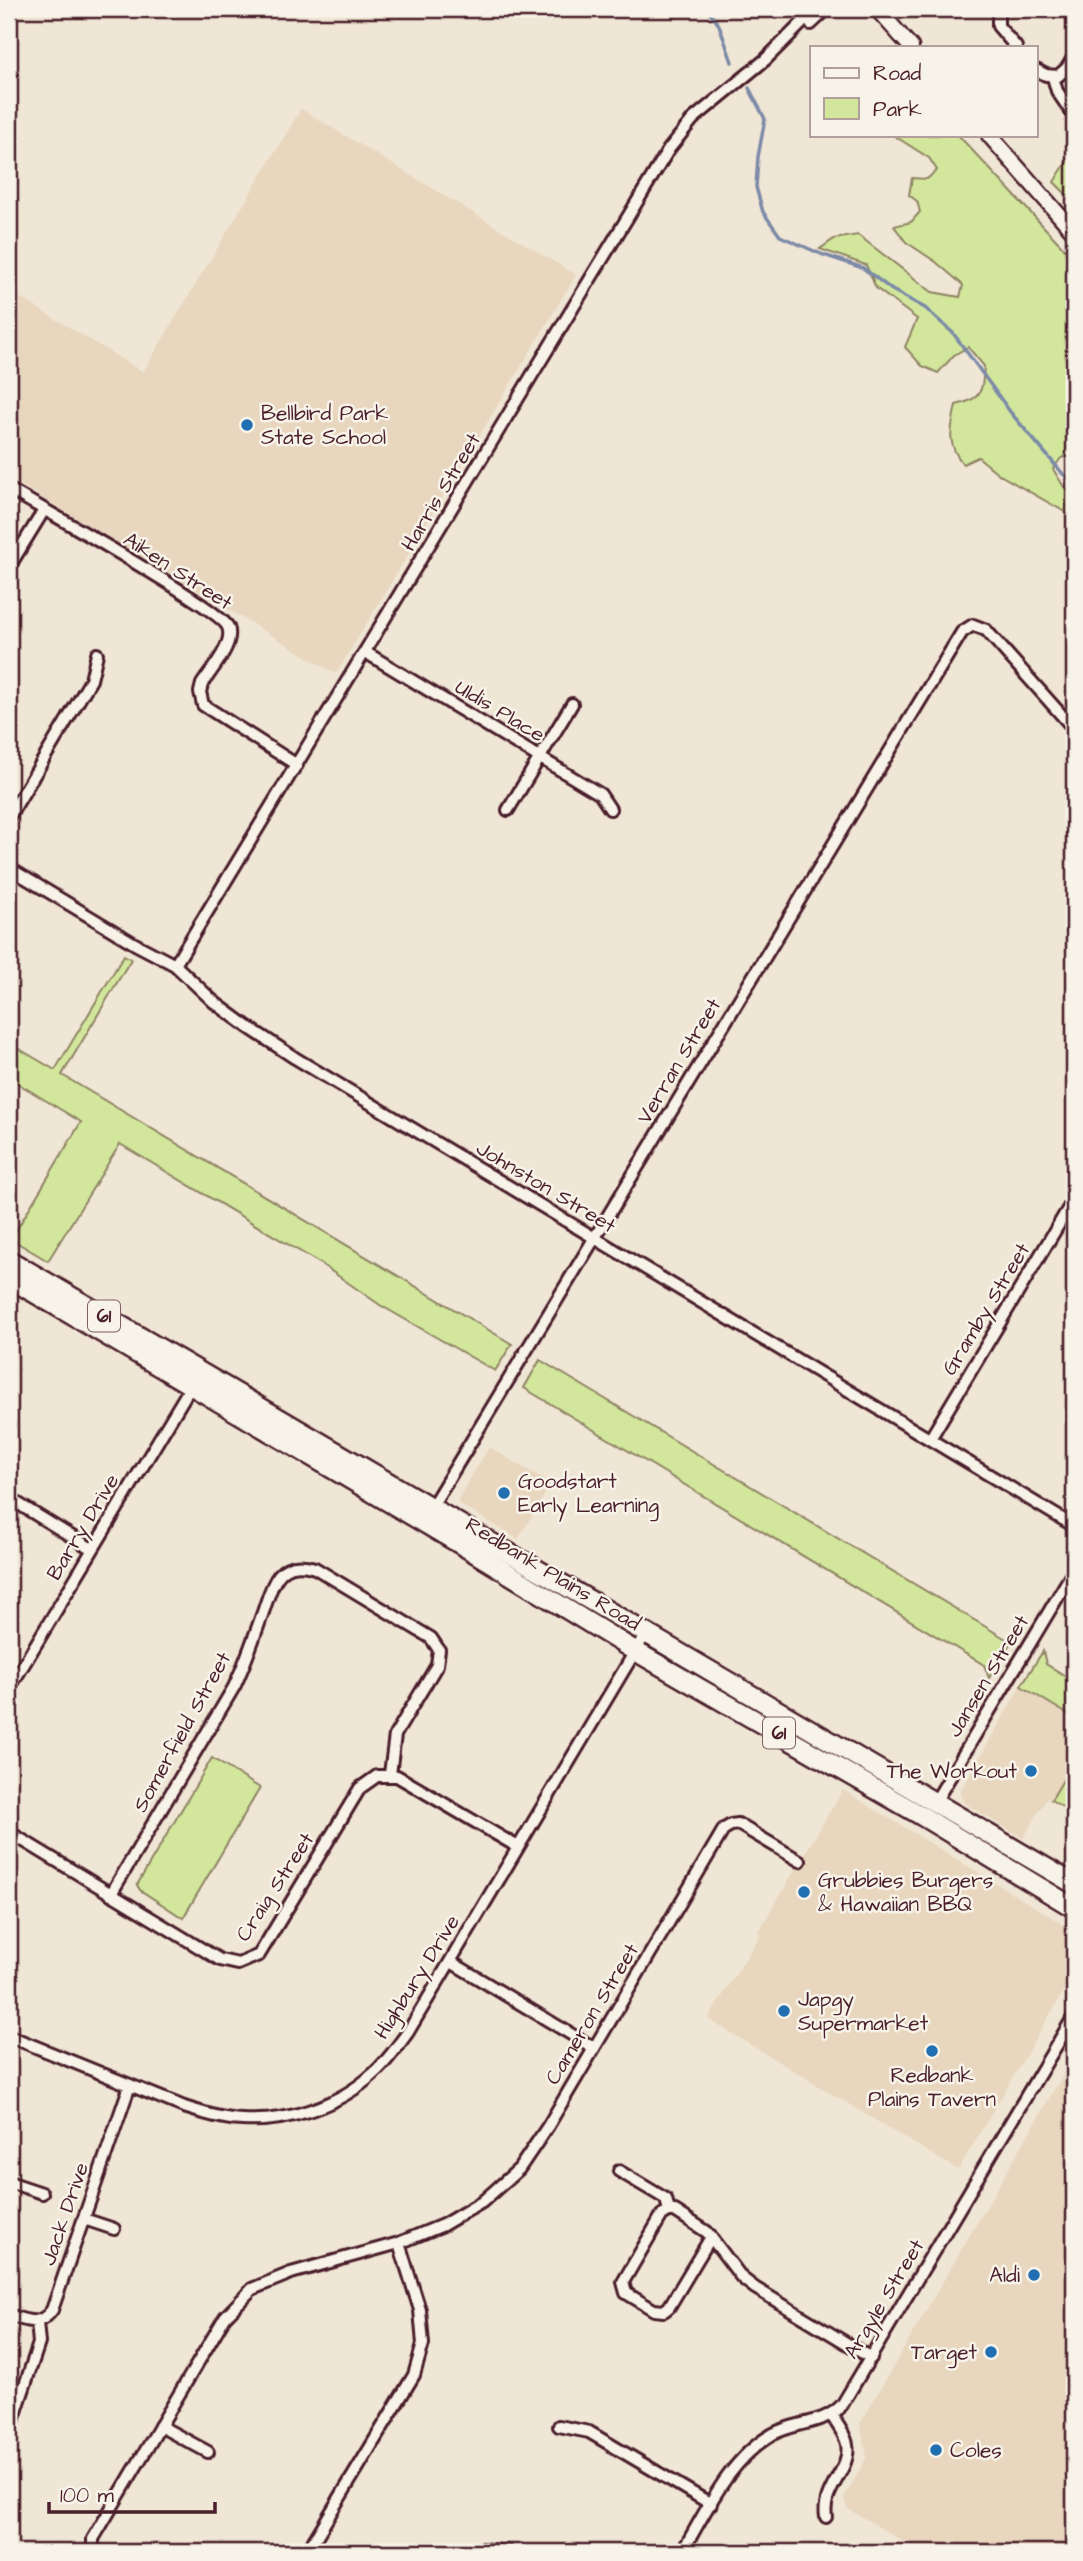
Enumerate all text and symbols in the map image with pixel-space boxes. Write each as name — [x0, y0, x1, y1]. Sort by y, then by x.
legend — [810, 46, 1038, 136]
text: Road — [873, 59, 921, 88]
text: Park — [873, 95, 922, 124]
place label: Bellbird Park State School — [261, 399, 388, 452]
marker: Bellbird Park State School — [239, 417, 255, 433]
street label: Harris Street — [394, 427, 488, 557]
street label: Aiken Street — [118, 525, 239, 617]
street label: Uldis Place — [450, 673, 550, 749]
street label: Verran Street — [630, 992, 728, 1129]
street label: Johnston Street — [471, 1134, 622, 1240]
street label: Gramby Street — [935, 1237, 1039, 1382]
road number: 61 — [88, 1300, 120, 1332]
place label: Goodstart Early Learning — [518, 1467, 659, 1522]
street label: Barry Drive — [40, 1468, 128, 1587]
marker: Goodstart Early Learning — [496, 1485, 512, 1501]
street label: Redbank Plains Road — [460, 1510, 646, 1638]
street label: Jansen Street — [940, 1609, 1036, 1743]
street label: Somerfield Street — [126, 1646, 238, 1817]
road number: 61 — [763, 1718, 795, 1749]
place label: The Workout — [887, 1757, 1018, 1786]
marker: The Workout — [1023, 1763, 1039, 1779]
street label: Craig Street — [229, 1827, 323, 1948]
place label: Grubbies Burgers & Hawaiian BBQ — [818, 1866, 993, 1919]
marker: Grubbies Burgers & Hawaiian BBQ — [796, 1884, 812, 1900]
street label: Highbury Drive — [367, 1909, 469, 2046]
street label: Cameron Street — [538, 1937, 646, 2090]
place label: Japgy Supermarket — [798, 1985, 929, 2039]
marker: Japgy Supermarket — [776, 2003, 792, 2019]
marker: Redbank Plains Tavern — [924, 2043, 940, 2059]
place label: Redbank Plains Tavern — [868, 2061, 996, 2114]
street label: Jack Drive — [34, 2159, 96, 2269]
street label: Argyle Street — [837, 2233, 933, 2365]
place label: Aldi — [989, 2261, 1020, 2290]
marker: Aldi — [1026, 2267, 1042, 2283]
place label: Target — [911, 2338, 977, 2369]
marker: Target — [983, 2344, 999, 2360]
place label: Coles — [950, 2436, 1002, 2465]
marker: Coles — [928, 2442, 944, 2458]
scale bar — [49, 2470, 215, 2514]
text: 100 m — [60, 2481, 115, 2510]

